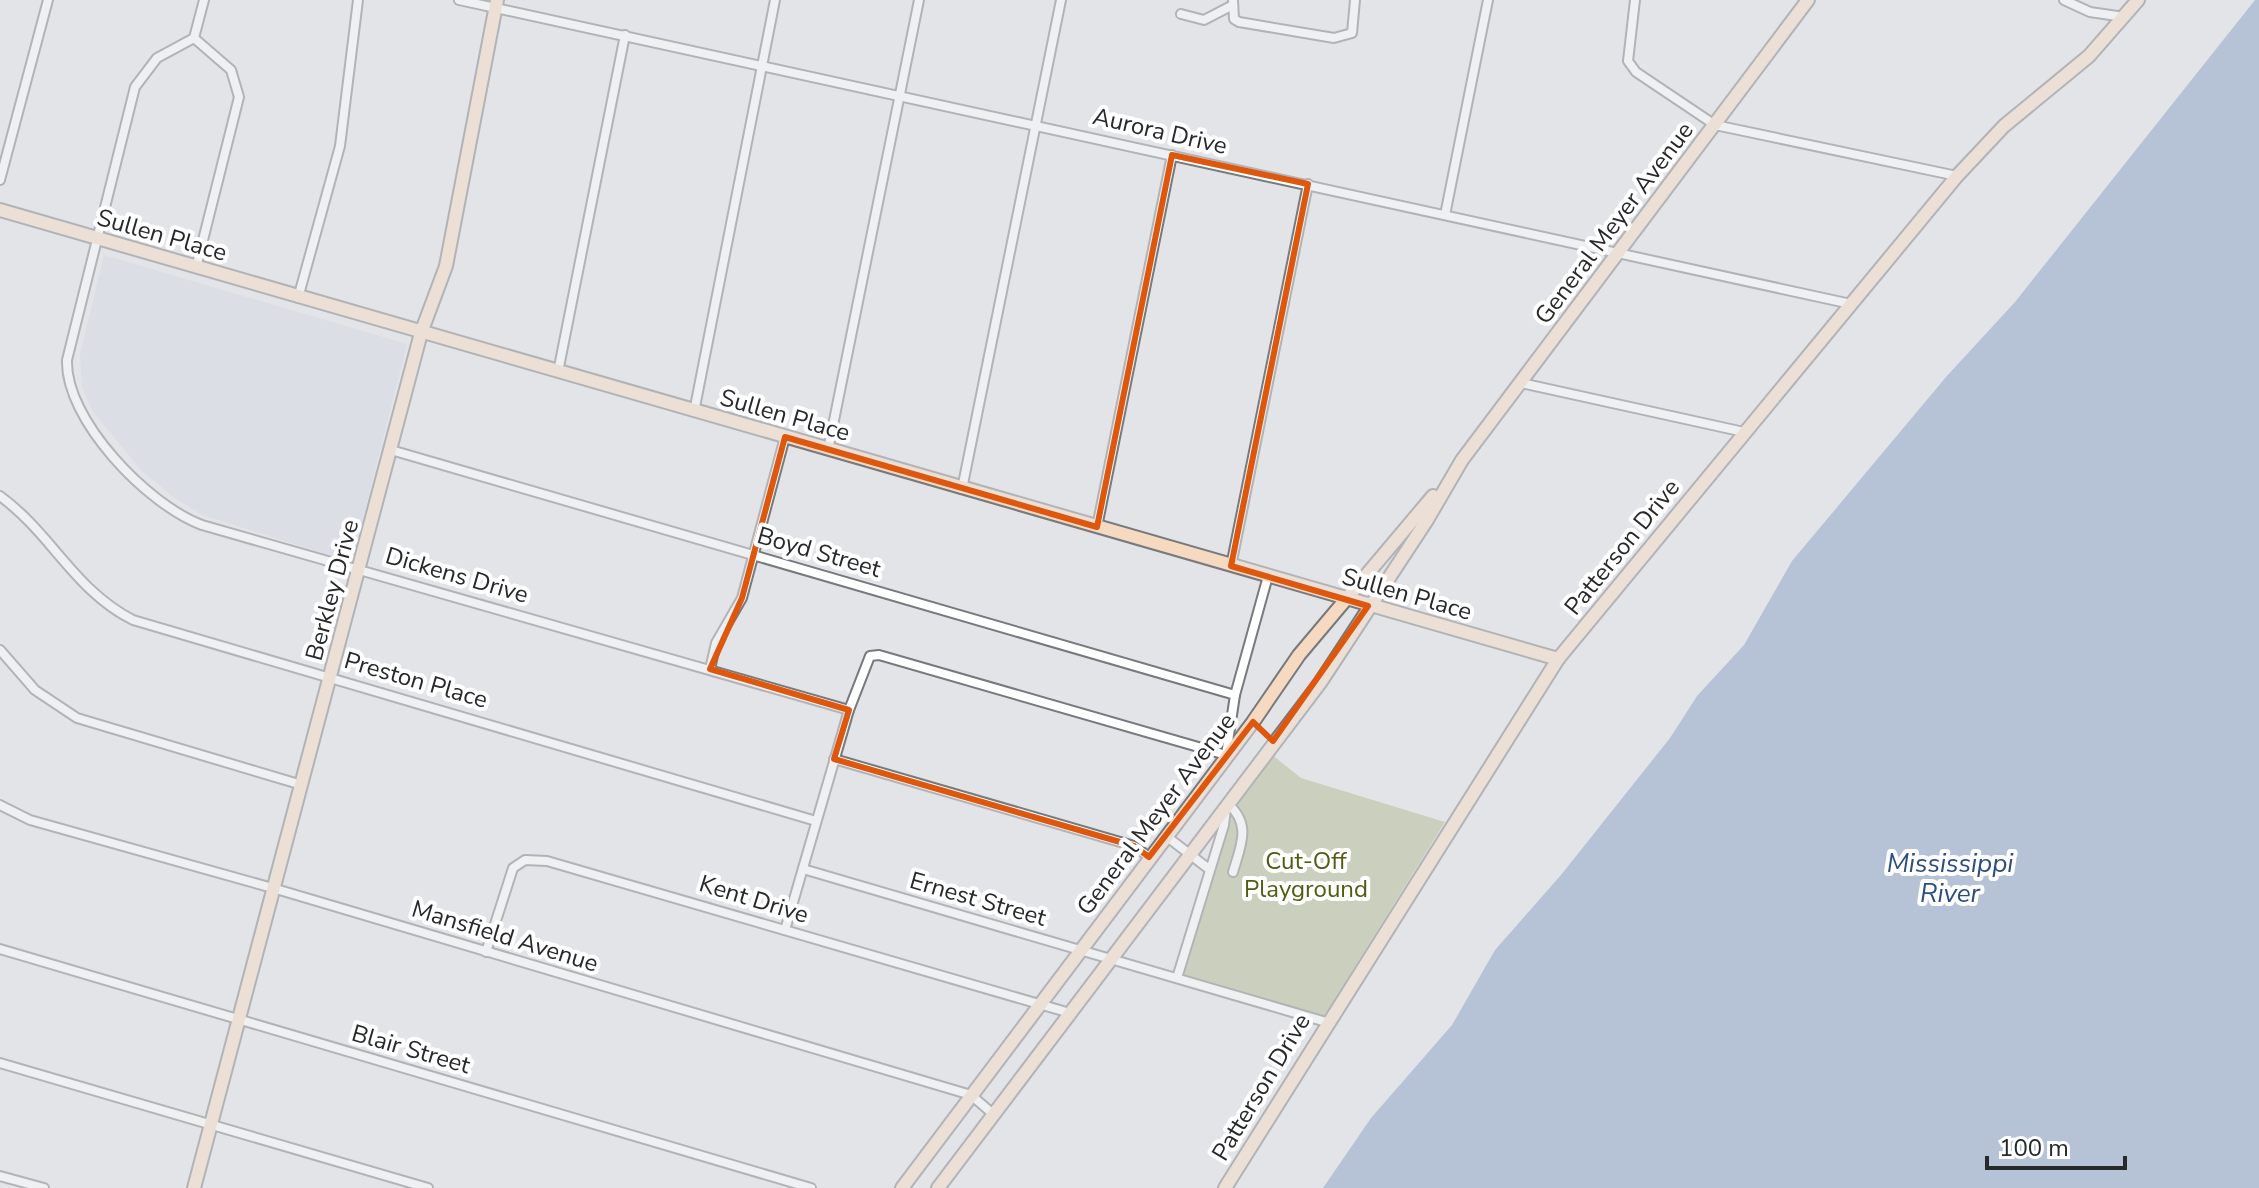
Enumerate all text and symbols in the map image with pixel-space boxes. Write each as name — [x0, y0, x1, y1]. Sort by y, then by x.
street label: Aurora Drive — [1090, 100, 1230, 162]
street label: General Meyer Avenue — [1527, 115, 1701, 331]
street label: Sullen Place — [93, 201, 231, 269]
street label: Sullen Place — [716, 381, 854, 449]
street label: Patterson Drive — [1557, 472, 1687, 622]
street label: Berkley Drive — [298, 516, 366, 664]
street label: Boyd Street — [753, 519, 885, 585]
street label: Dickens Drive — [382, 539, 532, 611]
street label: Sullen Place — [1338, 560, 1476, 628]
street label: Preston Place — [341, 644, 491, 716]
street label: General Meyer Avenue — [1069, 706, 1243, 922]
park label: Cut-Off Playground — [1244, 845, 1368, 905]
water label: Mississippi River — [1887, 846, 2014, 911]
street label: Ernest Street — [906, 864, 1050, 934]
street label: Kent Drive — [695, 867, 813, 931]
street label: Mansfield Avenue — [408, 892, 602, 980]
street label: Patterson Drive — [1204, 1007, 1318, 1167]
street label: Blair Street — [348, 1017, 475, 1081]
scale bar — [1987, 1120, 2125, 1170]
text: 100 m — [1999, 1132, 2069, 1164]

